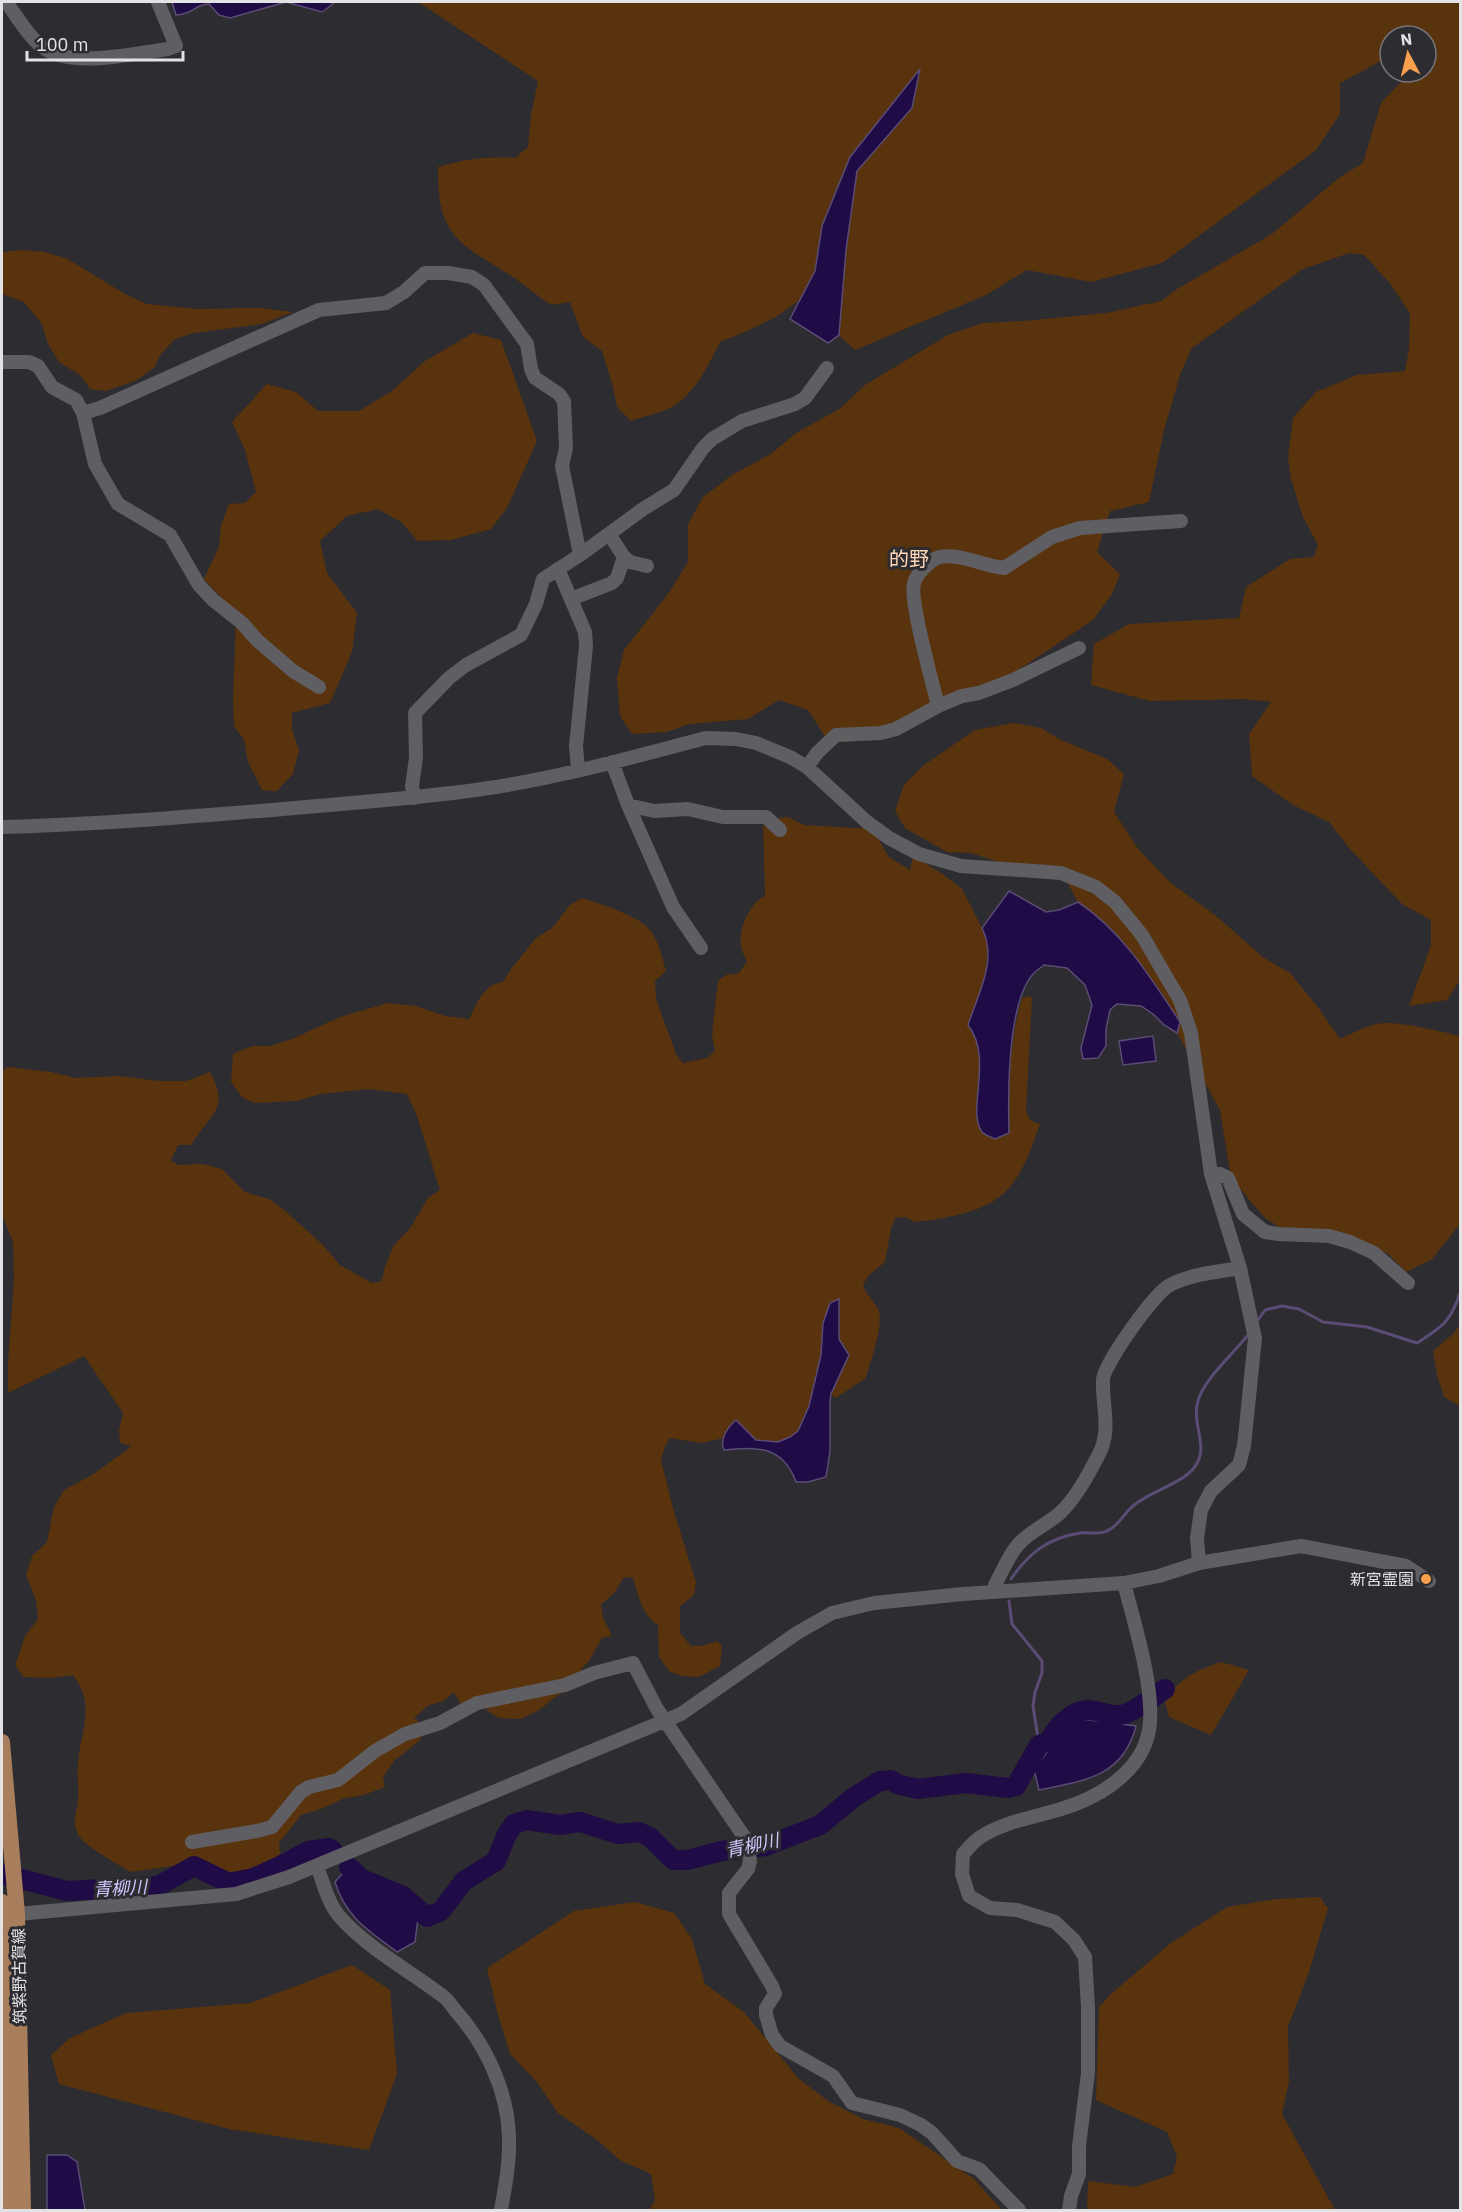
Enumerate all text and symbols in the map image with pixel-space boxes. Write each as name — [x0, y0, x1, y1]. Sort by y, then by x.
scale bar — [27, 24, 183, 62]
north arrow — [1378, 24, 1438, 84]
text: N — [1399, 28, 1413, 50]
text: 100 m — [36, 33, 88, 56]
district label: 的野 — [889, 545, 929, 572]
place label: 新宮霊園 — [1350, 1569, 1414, 1589]
marker: 新宮霊園 — [1419, 1572, 1433, 1586]
water label: 青柳川 — [723, 1828, 783, 1862]
water label: 青柳川 — [92, 1875, 150, 1901]
street label: 筑紫野古賀線 — [8, 1928, 30, 2024]

